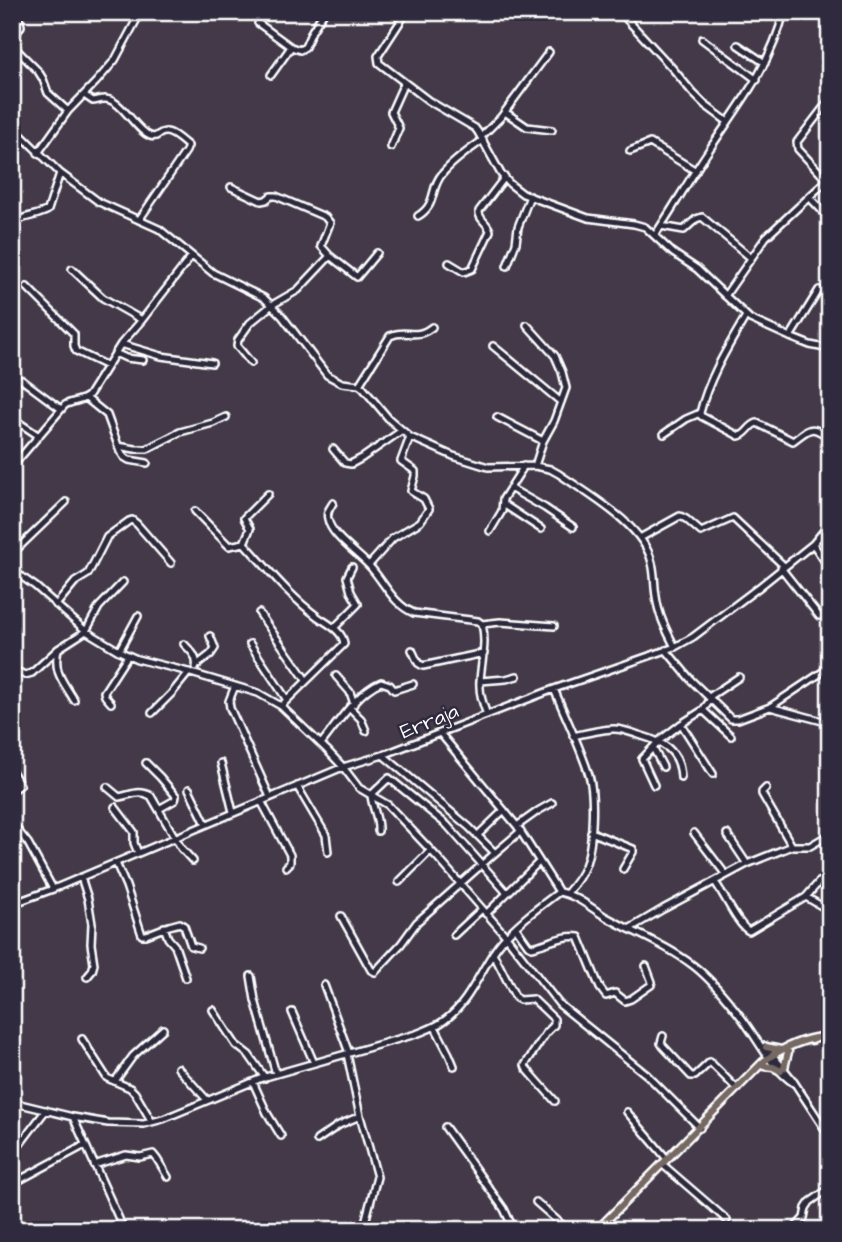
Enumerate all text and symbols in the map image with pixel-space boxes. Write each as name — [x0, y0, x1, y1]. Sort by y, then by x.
street label: Erraja — [396, 697, 463, 746]

